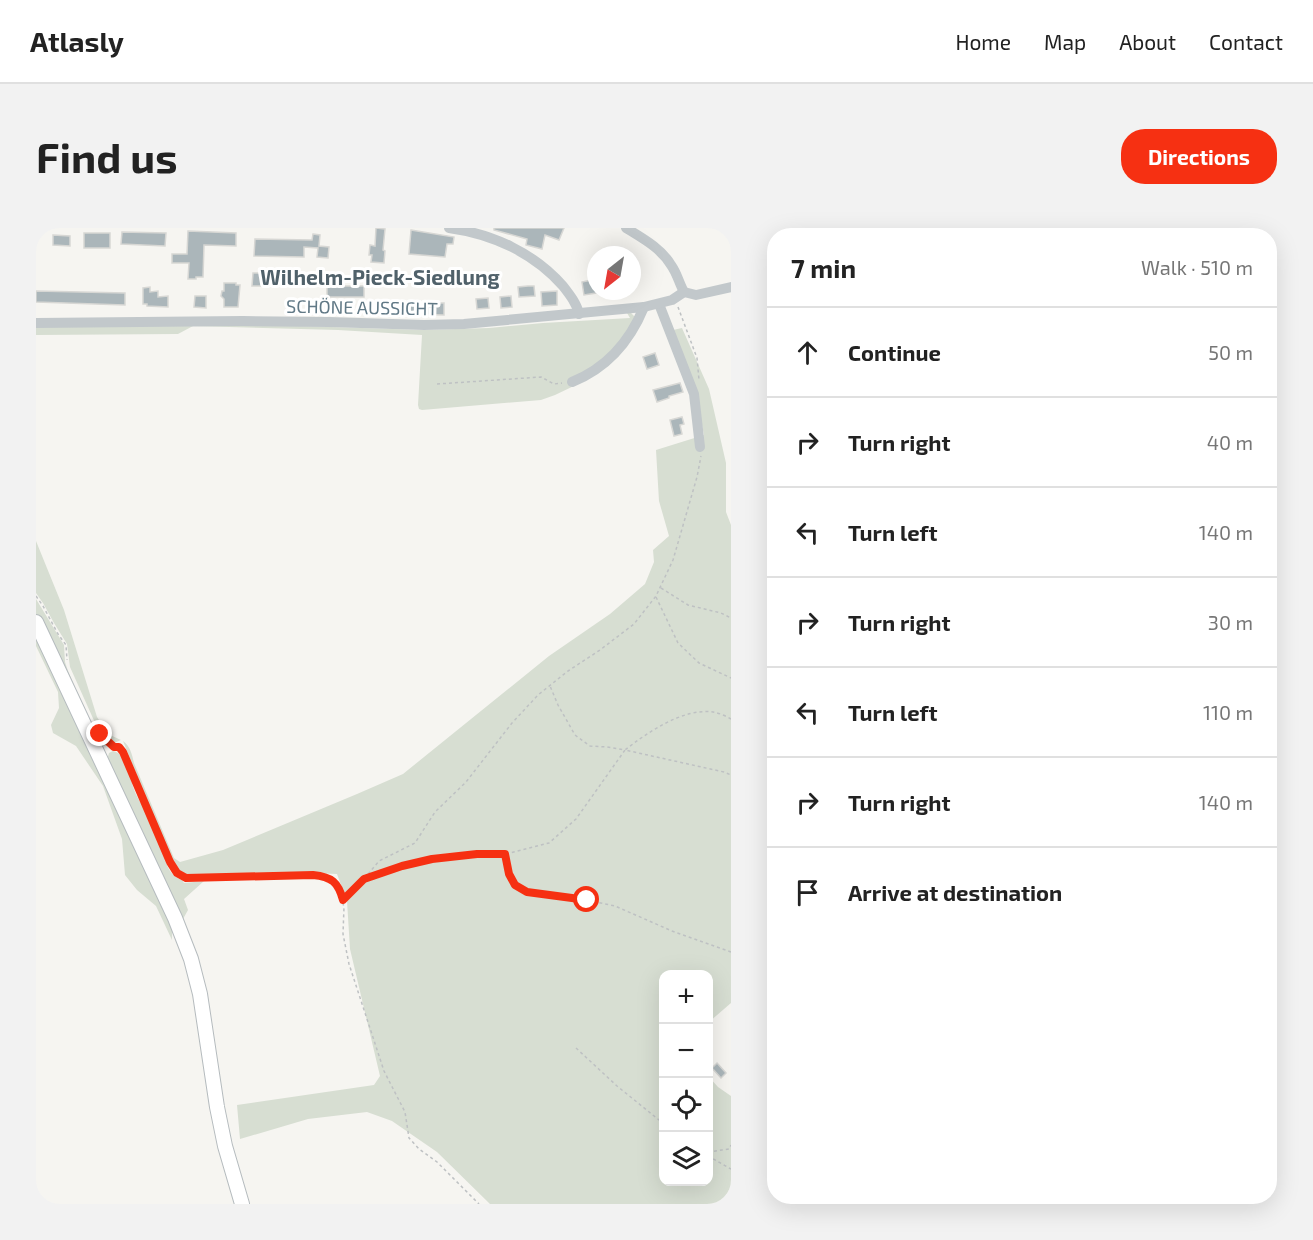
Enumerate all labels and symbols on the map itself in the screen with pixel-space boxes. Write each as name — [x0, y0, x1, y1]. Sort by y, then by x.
north arrow — [587, 246, 641, 300]
district label: Wilhelm-Pieck-Siedlung — [260, 264, 500, 289]
street label: SCHÖNE AUSSICHT — [286, 295, 438, 319]
route end — [86, 720, 112, 746]
route start — [573, 886, 599, 912]

